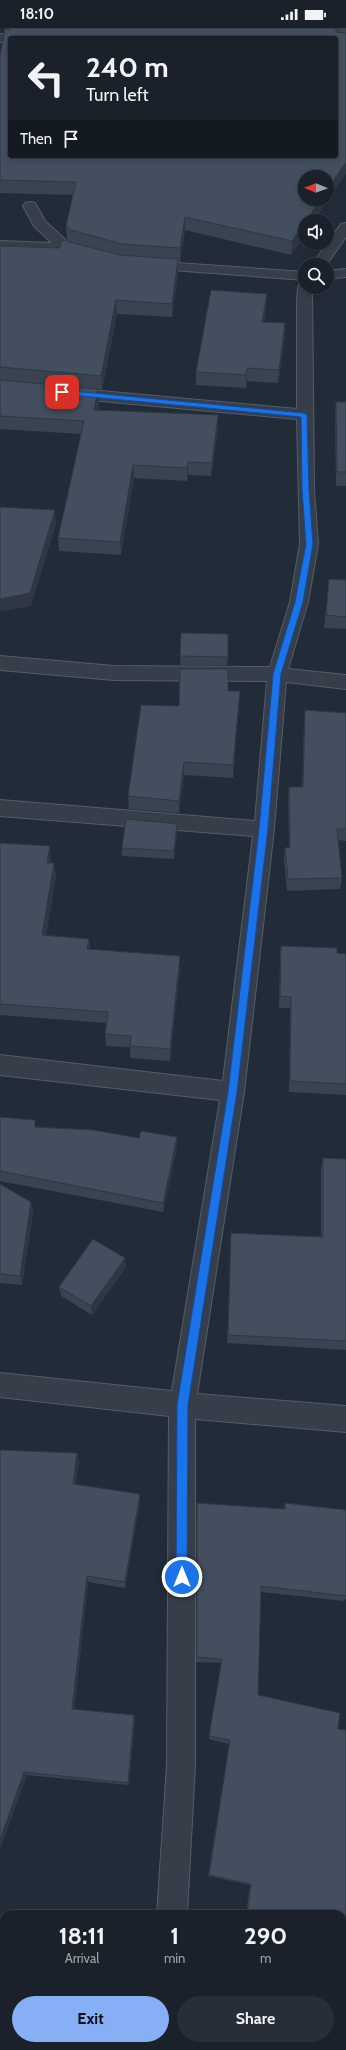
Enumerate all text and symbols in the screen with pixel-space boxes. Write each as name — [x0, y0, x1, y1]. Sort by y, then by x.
text: 18:10 — [20, 5, 54, 23]
text: 240 m — [86, 50, 169, 84]
icon: left — [20, 52, 72, 104]
text: Turn left — [86, 84, 149, 106]
icon: arrive — [60, 128, 82, 150]
text: Then — [20, 130, 52, 148]
north arrow — [298, 170, 334, 206]
map controls — [298, 170, 334, 294]
button: sound — [298, 214, 334, 250]
button: search — [298, 258, 334, 294]
pin — [45, 375, 79, 409]
icon: arrive — [51, 381, 73, 403]
position arrow — [161, 1556, 203, 1598]
text: 18:11 — [59, 1921, 105, 1950]
text: 1 — [170, 1921, 179, 1950]
text: 290 — [244, 1921, 287, 1950]
text: Arrival — [65, 1950, 99, 1966]
text: min — [164, 1950, 185, 1966]
text: m — [260, 1950, 271, 1966]
button: Exit — [12, 1996, 169, 2042]
button: Share — [177, 1996, 334, 2042]

